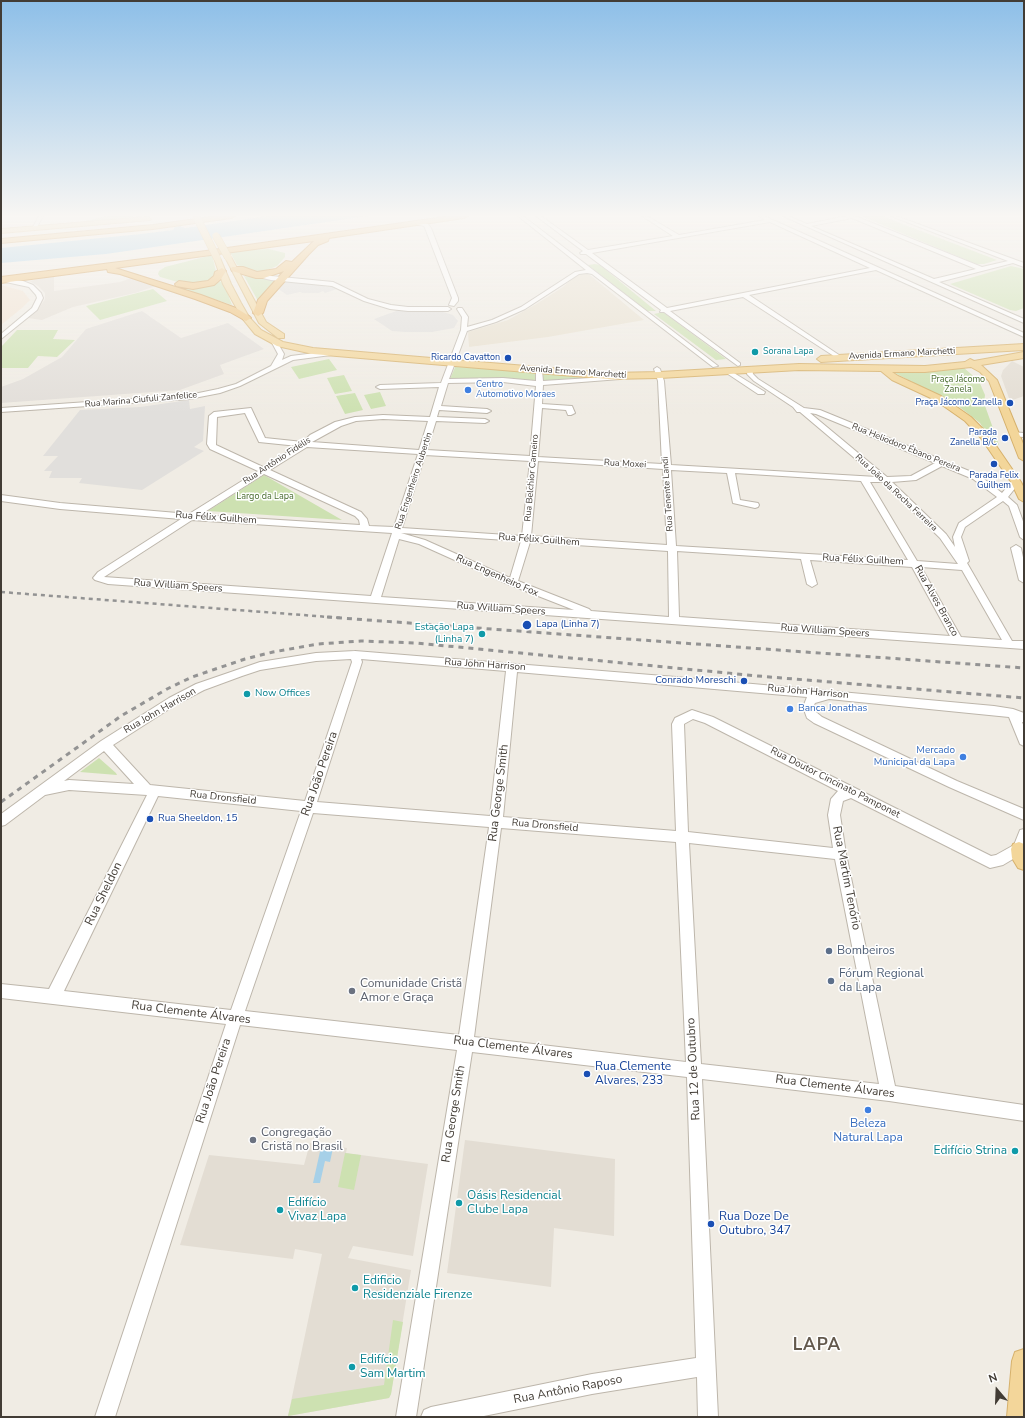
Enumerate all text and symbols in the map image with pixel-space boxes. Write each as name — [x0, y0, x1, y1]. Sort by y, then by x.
street label: Avenida Ermano Marchetti — [849, 346, 955, 362]
marker: Sorana Lapa — [750, 347, 760, 357]
place label: Sorana Lapa — [763, 347, 813, 357]
place label: Ricardo Cavatton — [431, 353, 500, 363]
marker: Ricardo Cavatton — [503, 353, 513, 363]
street label: Avenida Ermano Marchetti — [519, 363, 627, 381]
park label: Praça Jácomo Zanela — [931, 375, 985, 396]
place label: Centro Automotivo Moraes — [476, 380, 555, 401]
marker: Centro Automotivo Moraes — [463, 385, 473, 395]
street label: Rua Marina Ciufuli Zanfelice — [84, 390, 198, 410]
place label: Praça Jácomo Zanella — [915, 398, 1002, 408]
marker: Praça Jácomo Zanella — [1005, 398, 1015, 408]
street label: Rua Heliodoro Ébano Pereira — [850, 421, 962, 475]
place label: Parada Zanella B/C — [950, 428, 997, 449]
street label: Rua Engenheiro Aubertin — [393, 431, 435, 531]
marker: Parada Zanella B/C — [1000, 433, 1010, 443]
street label: Rua Belchior Carneiro — [523, 434, 541, 522]
street label: Rua Antônio Fidélis — [241, 435, 313, 487]
street label: Rua João da Rocha Ferreira — [853, 452, 939, 534]
street label: Rua Tenente Landi — [660, 456, 676, 532]
street label: Rua Moxei — [604, 458, 646, 470]
marker: Parada Felix Guilhem — [989, 459, 999, 469]
place label: Parada Felix Guilhem — [969, 471, 1019, 492]
park label: Largo da Lapa — [236, 492, 294, 502]
street label: Rua Félix Guilhem — [175, 509, 257, 527]
street label: Rua Félix Guilhem — [498, 531, 580, 549]
street label: Rua Engenheiro Fox — [454, 552, 540, 600]
street label: Rua Félix Guilhem — [822, 552, 904, 568]
street label: Rua Alves Branco — [911, 563, 961, 639]
street label: Rua William Speers — [133, 577, 223, 595]
street label: Rua William Speers — [456, 600, 546, 618]
marker: Lapa (Linha 7) — [521, 619, 533, 631]
place label: Lapa (Linha 7) — [536, 619, 600, 631]
place label: Estação Lapa (Linha 7) — [415, 622, 474, 646]
street label: Rua William Speers — [780, 622, 870, 640]
marker: Estação Lapa (Linha 7) — [477, 629, 487, 639]
street label: Rua John Harrison — [444, 656, 526, 674]
place label: Conrado Moreschi — [655, 675, 736, 687]
marker: Conrado Moreschi — [739, 676, 749, 686]
street label: Rua John Harrison — [767, 682, 849, 702]
street label: Rua John Harrison — [122, 685, 198, 737]
place label: Now Offices — [255, 688, 310, 700]
marker: Now Offices — [242, 689, 252, 699]
place label: Banca Jonathas — [798, 703, 867, 715]
marker: Banca Jonathas — [785, 704, 795, 714]
street label: Rua João Pereira — [299, 730, 341, 818]
street label: Rua George Smith — [486, 743, 512, 843]
street label: Rua Doutor Cincinato Pamponet — [768, 745, 902, 821]
place label: Mercado Municipal da Lapa — [874, 745, 955, 768]
marker: Mercado Municipal da Lapa — [958, 752, 968, 762]
street label: Rua Dronsfield — [189, 789, 257, 807]
place label: Rua Sheeldon, 15 — [158, 813, 237, 825]
marker: Rua Sheeldon, 15 — [145, 814, 155, 824]
street label: Rua Dronsfield — [511, 817, 579, 835]
street label: Rua Martim Tenório — [829, 825, 863, 931]
street label: Rua Sheldon — [82, 860, 126, 928]
place label: Bombeiros — [837, 944, 895, 958]
marker: Bombeiros — [824, 946, 834, 956]
place label: Fórum Regional da Lapa — [839, 967, 924, 995]
marker: Fórum Regional da Lapa — [826, 976, 836, 986]
place label: Comunidade Cristã Amor e Graça — [360, 977, 462, 1005]
marker: Comunidade Cristã Amor e Graça — [347, 986, 357, 996]
street label: Rua Clemente Álvares — [130, 999, 252, 1027]
street label: Rua 12 de Outubro — [684, 1017, 704, 1121]
street label: Rua Clemente Álvares — [452, 1034, 574, 1062]
street label: Rua João Pereira — [193, 1037, 235, 1125]
place label: Rua Clemente Alvares, 233 — [595, 1060, 671, 1088]
street label: Rua George Smith — [439, 1064, 469, 1164]
marker: Rua Clemente Alvares, 233 — [582, 1069, 592, 1079]
street label: Rua Clemente Álvares — [774, 1073, 896, 1101]
marker: Beleza Natural Lapa — [863, 1105, 873, 1115]
place label: Beleza Natural Lapa — [833, 1117, 903, 1145]
place label: Congregação Cristã no Brasil — [261, 1126, 343, 1154]
marker: Congregação Cristã no Brasil — [248, 1135, 258, 1145]
place label: Edifício Strina — [934, 1144, 1007, 1158]
marker: Edifício Strina — [1010, 1146, 1020, 1156]
place label: Oásis Residencial Clube Lapa — [467, 1189, 561, 1217]
place label: Edifício Vivaz Lapa — [288, 1196, 346, 1224]
marker: Oásis Residencial Clube Lapa — [454, 1198, 464, 1208]
marker: Edifício Vivaz Lapa — [275, 1205, 285, 1215]
place label: Rua Doze De Outubro, 347 — [719, 1210, 791, 1238]
marker: Rua Doze De Outubro, 347 — [706, 1219, 716, 1229]
place label: Edificio Residenziale Firenze — [363, 1274, 472, 1302]
marker: Edificio Residenziale Firenze — [350, 1283, 360, 1293]
district label: LAPA — [793, 1336, 841, 1356]
place label: Edifício Sam Martim — [360, 1353, 426, 1381]
marker: Edifício Sam Martim — [347, 1362, 357, 1372]
north arrow — [977, 1370, 1017, 1410]
text: N — [987, 1370, 999, 1387]
street label: Rua Antônio Raposo — [512, 1372, 624, 1408]

